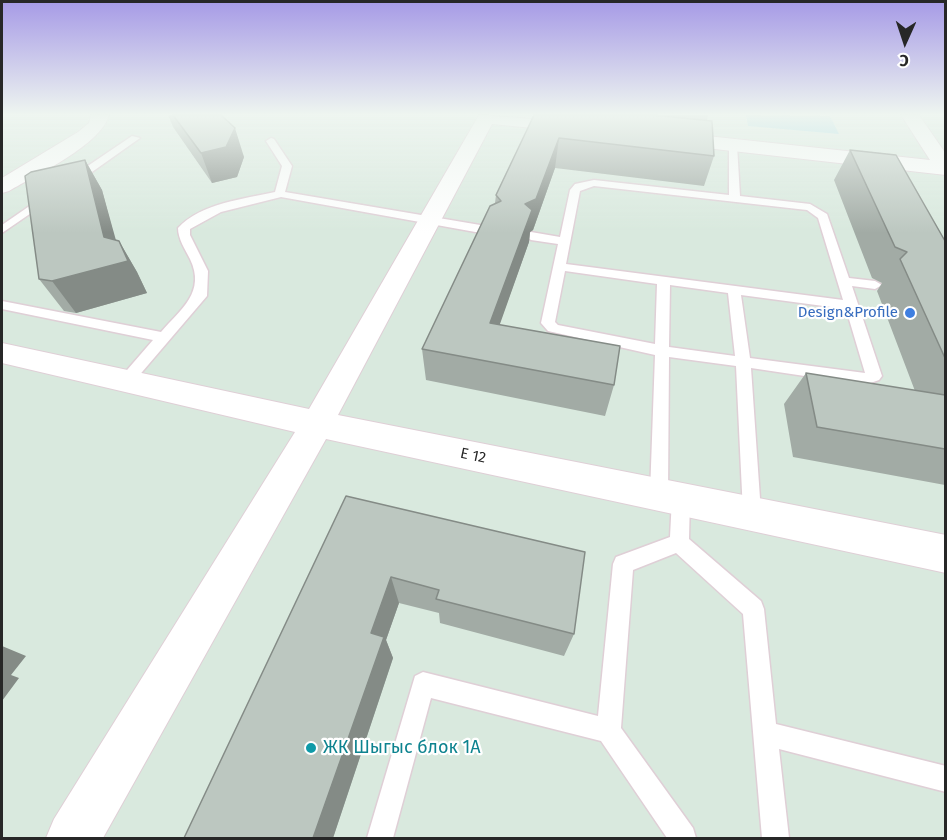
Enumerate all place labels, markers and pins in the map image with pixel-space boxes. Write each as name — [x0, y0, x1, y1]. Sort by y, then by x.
place label: Design&Profile — [798, 304, 898, 322]
marker: Design&Profile — [903, 306, 917, 320]
place label: ЖК Шыгыс блок 1А — [323, 737, 481, 759]
marker: ЖК Шыгыс блок 1А — [304, 741, 318, 755]

